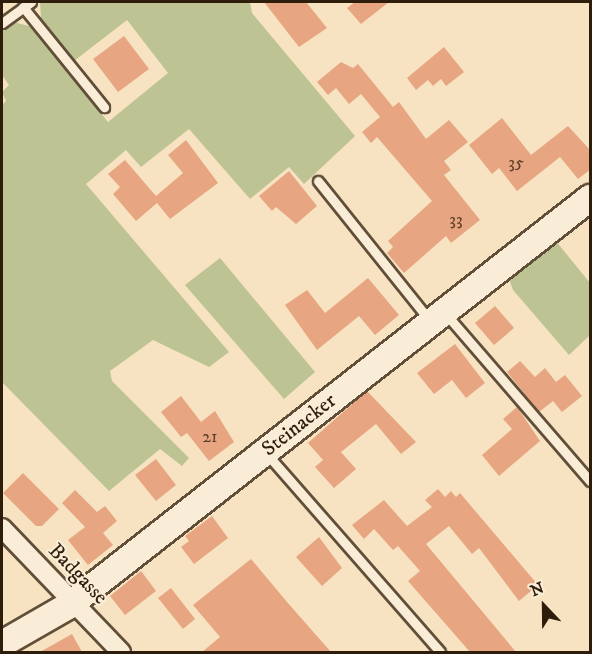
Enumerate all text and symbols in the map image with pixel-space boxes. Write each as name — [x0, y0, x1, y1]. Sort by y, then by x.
house number: 35 — [508, 152, 524, 174]
house number: 33 — [449, 209, 463, 231]
street label: Steinacker — [257, 388, 341, 462]
house number: 21 — [202, 426, 218, 448]
street label: Badgasse — [43, 538, 113, 610]
north arrow — [514, 576, 574, 636]
text: N — [527, 578, 547, 601]

